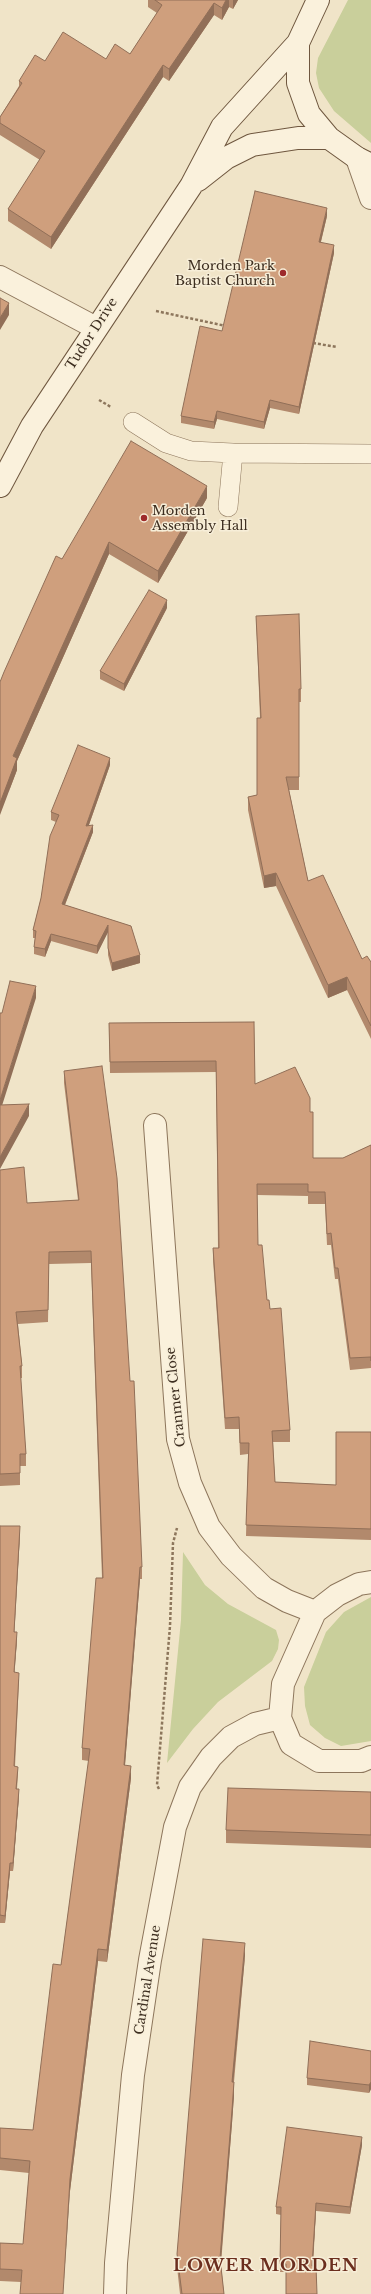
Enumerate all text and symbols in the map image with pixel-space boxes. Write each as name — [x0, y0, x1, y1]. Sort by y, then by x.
place label: Morden Park Baptist Church — [175, 258, 275, 289]
marker: Morden Park Baptist Church — [278, 268, 288, 278]
street label: Tudor Drive — [63, 295, 121, 373]
place label: Morden Assembly Hall — [152, 503, 248, 534]
marker: Morden Assembly Hall — [139, 513, 149, 523]
street label: Cranmer Close — [163, 1346, 189, 1448]
street label: Cardinal Avenue — [132, 1924, 164, 2036]
district label: LOWER MORDEN — [173, 2256, 359, 2276]

